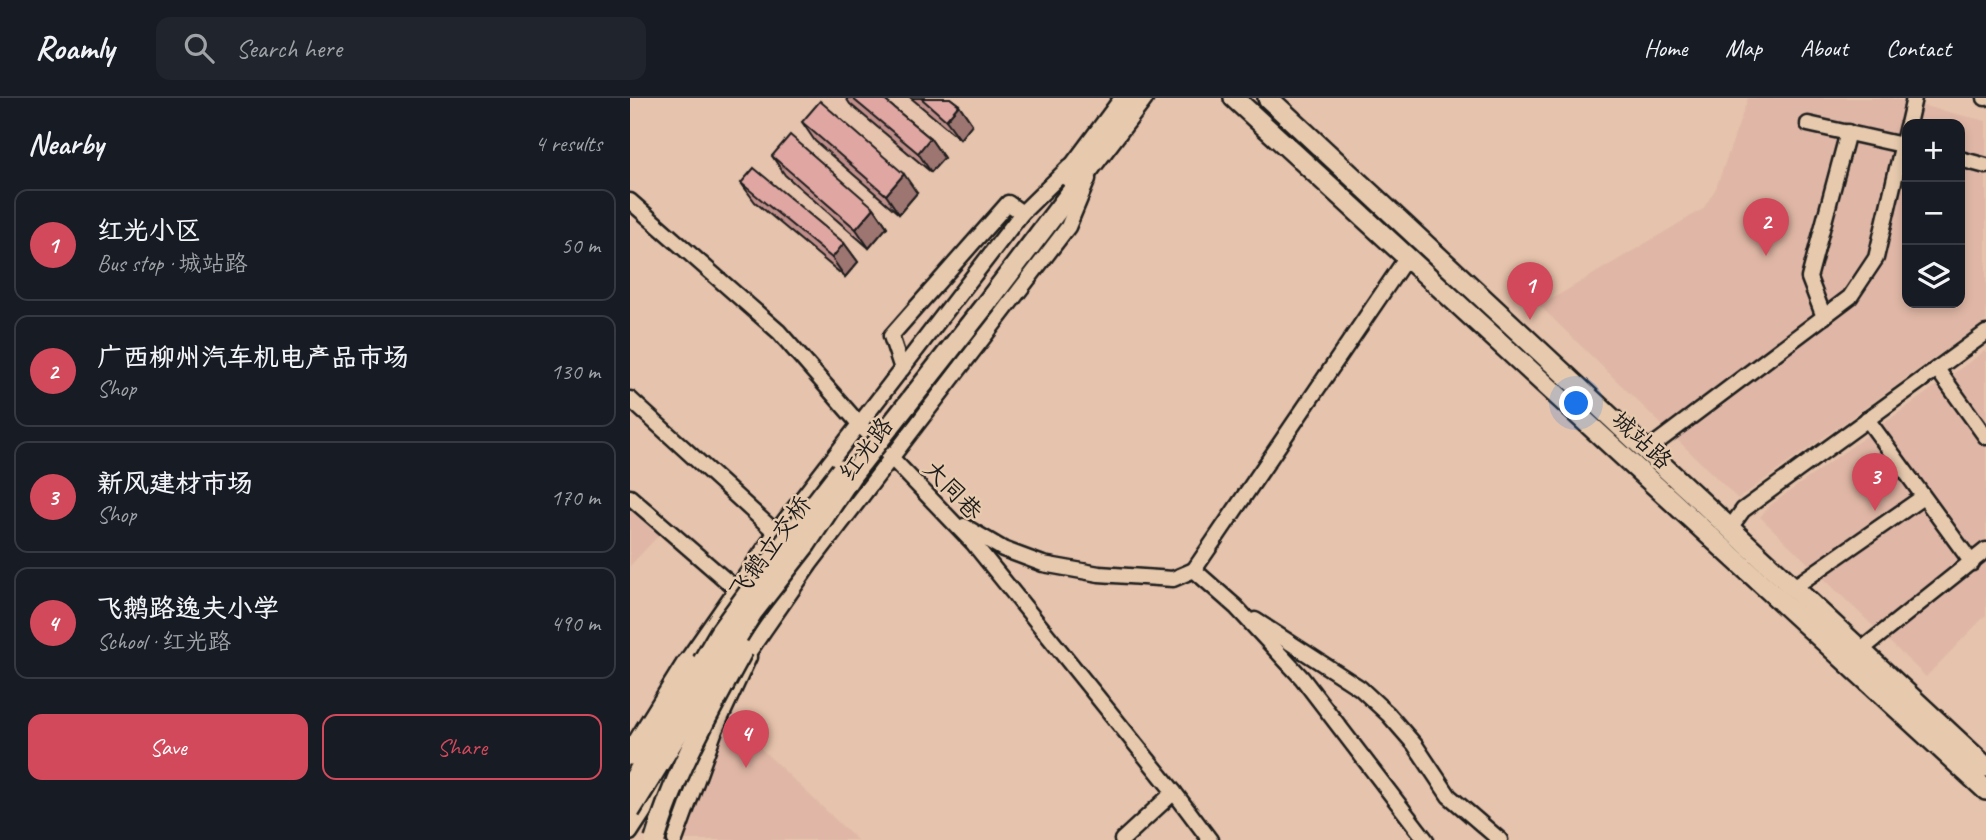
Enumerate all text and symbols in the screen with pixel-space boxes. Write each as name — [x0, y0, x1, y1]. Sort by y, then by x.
search box — [156, 17, 646, 80]
text: Roamly — [35, 27, 114, 69]
icon: search — [180, 29, 218, 67]
text: Search here — [236, 32, 342, 65]
text: Home — [1644, 33, 1687, 63]
text: Map — [1725, 33, 1762, 63]
text: About — [1800, 33, 1848, 63]
text: Contact — [1886, 33, 1951, 63]
map controls — [1902, 119, 1965, 308]
button: + — [1902, 119, 1965, 182]
text: Nearby — [28, 125, 104, 163]
text: 4 results — [535, 129, 602, 158]
button: − — [1902, 182, 1965, 245]
pin: 2 — [1743, 198, 1789, 256]
text: 红光小区 — [97, 214, 201, 247]
text: 1 — [48, 231, 58, 260]
text: 50 m — [561, 231, 600, 260]
button: layers — [1902, 245, 1965, 308]
text: Bus stop · 城站路 — [97, 249, 248, 278]
pin: 1 — [1507, 262, 1553, 320]
text: 广西柳州汽车机电产品市场 — [97, 341, 409, 374]
text: 2 — [48, 357, 58, 386]
text: 130 m — [551, 357, 600, 386]
text: Shop — [97, 374, 136, 403]
your location — [1559, 386, 1593, 420]
street label: 城站路 — [1605, 404, 1679, 476]
street label: 红光路 — [832, 411, 900, 487]
pin: 3 — [1852, 453, 1898, 511]
street label: 大同巷 — [917, 454, 989, 526]
text: 新风建材市场 — [97, 467, 253, 500]
text: 3 — [48, 483, 58, 512]
text: 170 m — [551, 483, 600, 512]
street label: 飞鹅立交桥 — [723, 490, 817, 604]
text: Shop — [97, 500, 136, 529]
text: 飞鹅路逸夫小学 — [97, 592, 279, 625]
text: 4 — [48, 609, 58, 638]
text: 490 m — [551, 609, 600, 638]
text: School · 红光路 — [97, 627, 231, 656]
pin: 4 — [723, 710, 769, 768]
button: Save — [28, 714, 308, 780]
button: Share — [322, 714, 602, 780]

